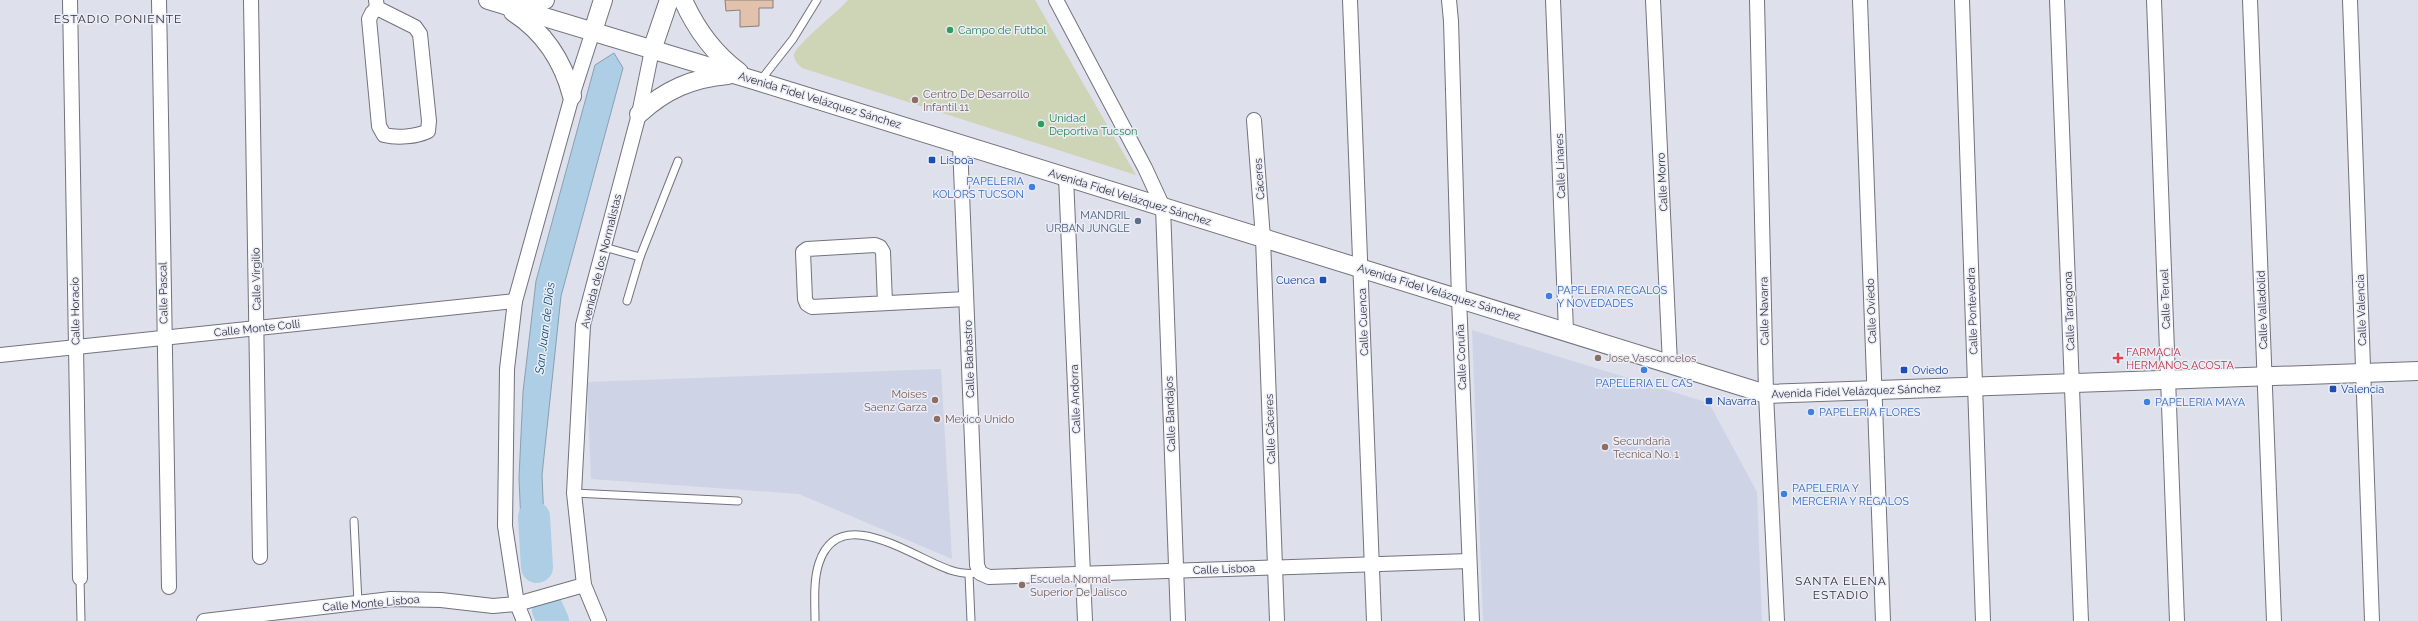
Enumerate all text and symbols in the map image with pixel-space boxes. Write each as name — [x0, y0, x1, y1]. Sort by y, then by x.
district label: ESTADIO PONIENTE — [54, 12, 182, 26]
place label: Campo de Futbol — [958, 24, 1047, 37]
marker: Campo de Futbol — [945, 25, 955, 35]
street label: Avenida Fidel Velázquez Sánchez — [737, 69, 903, 132]
place label: Centro De Desarrollo Infantil 11 — [923, 88, 1030, 114]
marker: Centro De Desarrollo Infantil 11 — [910, 95, 920, 105]
place label: Unidad Deportiva Tucson — [1049, 112, 1137, 138]
marker: Unidad Deportiva Tucson — [1036, 119, 1046, 129]
street label: Calle Linares — [1553, 133, 1568, 199]
street label: Calle Morro — [1654, 152, 1671, 212]
place label: Lisboa — [940, 154, 973, 167]
marker: Lisboa — [927, 155, 937, 165]
street label: Cáceres — [1252, 158, 1267, 200]
street label: Avenida Fidel Velázquez Sánchez — [1047, 166, 1213, 229]
place label: PAPELERIA KOLORS TUCSON — [932, 175, 1025, 201]
marker: PAPELERIA KOLORS TUCSON — [1027, 182, 1037, 192]
street label: Avenida de los Normalistas — [578, 193, 624, 330]
place label: MANDRIL URBAN JUNGLE — [1046, 209, 1131, 235]
marker: MANDRIL URBAN JUNGLE — [1133, 216, 1143, 226]
street label: Calle Virgilio — [249, 247, 264, 311]
street label: Avenida Fidel Velázquez Sánchez — [1356, 261, 1522, 324]
street label: Calle Pascal — [156, 262, 171, 324]
street label: Calle Pontevedra — [1964, 267, 1981, 355]
street label: Calle Teruel — [2158, 269, 2173, 329]
street label: Calle Valladolid — [2255, 270, 2270, 350]
street label: Calle Tarragona — [2062, 271, 2077, 351]
place label: Cuenca — [1276, 274, 1315, 287]
street label: Calle Valencia — [2354, 274, 2369, 346]
marker: Cuenca — [1318, 275, 1328, 285]
street label: Calle Horacio — [68, 276, 83, 345]
street label: Calle Navarra — [1757, 277, 1772, 345]
street label: Calle Oviedo — [1864, 278, 1879, 344]
water label: San Juan de Diós — [532, 281, 558, 376]
place label: PAPELERIA REGALOS Y NOVEDADES — [1557, 284, 1668, 310]
street label: Calle Cuenca — [1356, 288, 1371, 356]
marker: PAPELERIA REGALOS Y NOVEDADES — [1544, 291, 1554, 301]
street label: Calle Monte Colli — [213, 318, 301, 339]
street label: Calle Barbastro — [962, 319, 977, 398]
street label: Calle Coruña — [1454, 324, 1469, 390]
place label: FARMACIA HERMANOS ACOSTA — [2126, 346, 2234, 372]
place label: Jose Vasconcelos — [1606, 352, 1696, 365]
marker: Jose Vasconcelos — [1593, 353, 1603, 363]
marker: FARMACIA HERMANOS ACOSTA — [2113, 353, 2123, 363]
street label: Calle Andorra — [1068, 364, 1083, 434]
place label: Oviedo — [1912, 364, 1949, 377]
marker: PAPELERIA EL CAS — [1639, 365, 1649, 375]
marker: Oviedo — [1899, 365, 1909, 375]
street label: Calle Bandajos — [1163, 376, 1178, 452]
place label: PAPELERIA EL CAS — [1595, 377, 1693, 390]
street label: Avenida Fidel Velázquez Sánchez — [1771, 382, 1942, 401]
place label: Valencia — [2341, 383, 2384, 396]
marker: Valencia — [2328, 384, 2338, 394]
place label: Moises Saenz Garza — [864, 388, 927, 414]
street label: Calle Cáceres — [1263, 394, 1278, 464]
marker: Moises Saenz Garza — [930, 395, 940, 405]
place label: Navarra — [1717, 395, 1757, 408]
marker: Navarra — [1704, 396, 1714, 406]
place label: PAPELERIA MAYA — [2155, 396, 2246, 409]
marker: PAPELERIA MAYA — [2142, 397, 2152, 407]
place label: PAPELERIA FLORES — [1819, 406, 1921, 419]
marker: PAPELERIA FLORES — [1806, 407, 1816, 417]
place label: Mexico Unido — [945, 413, 1015, 426]
marker: Mexico Unido — [932, 414, 942, 424]
place label: Secundaria Tecnica No. 1 — [1613, 435, 1679, 461]
marker: Secundaria Tecnica No. 1 — [1600, 442, 1610, 452]
place label: PAPELERIA Y MERCERIA Y REGALOS — [1792, 482, 1909, 508]
marker: PAPELERIA Y MERCERIA Y REGALOS — [1779, 489, 1789, 499]
street label: Calle Lisboa — [1193, 562, 1255, 577]
place label: Escuela Normal Superior De Jalisco — [1030, 573, 1127, 599]
district label: SANTA ELENA ESTADIO — [1795, 574, 1887, 602]
marker: Escuela Normal Superior De Jalisco — [1017, 580, 1027, 590]
street label: Calle Monte Lisboa — [322, 593, 420, 614]

